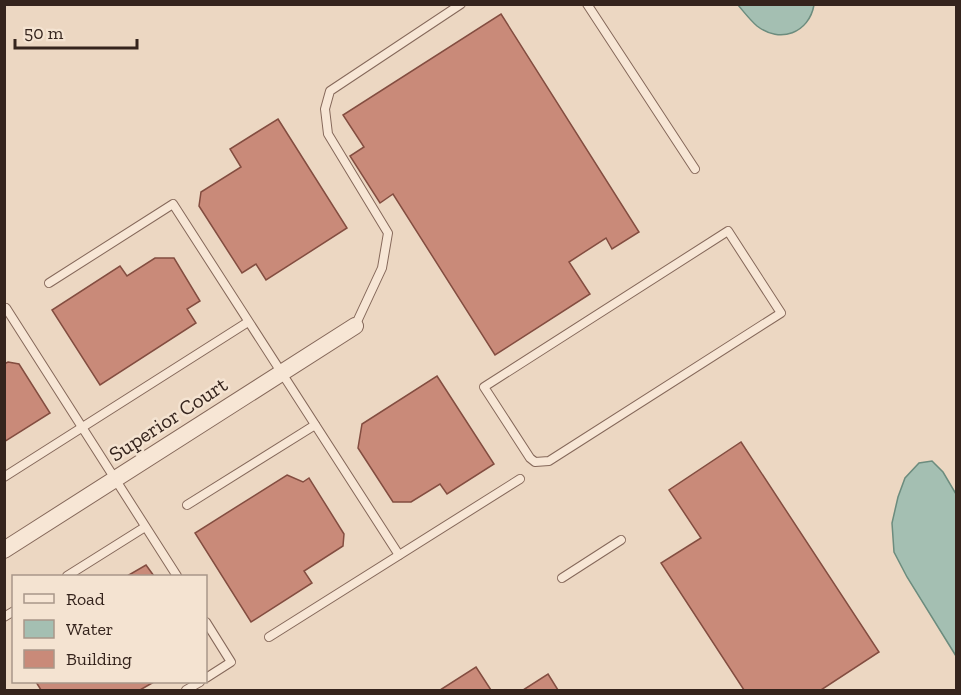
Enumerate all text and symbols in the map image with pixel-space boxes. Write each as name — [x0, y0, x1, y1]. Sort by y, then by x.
scale bar — [15, 12, 136, 50]
text: 50 m — [24, 22, 64, 44]
street label: Superior Court — [104, 371, 232, 466]
legend — [12, 575, 207, 683]
text: Road — [66, 588, 105, 610]
text: Water — [66, 618, 113, 640]
text: Building — [66, 648, 132, 670]

